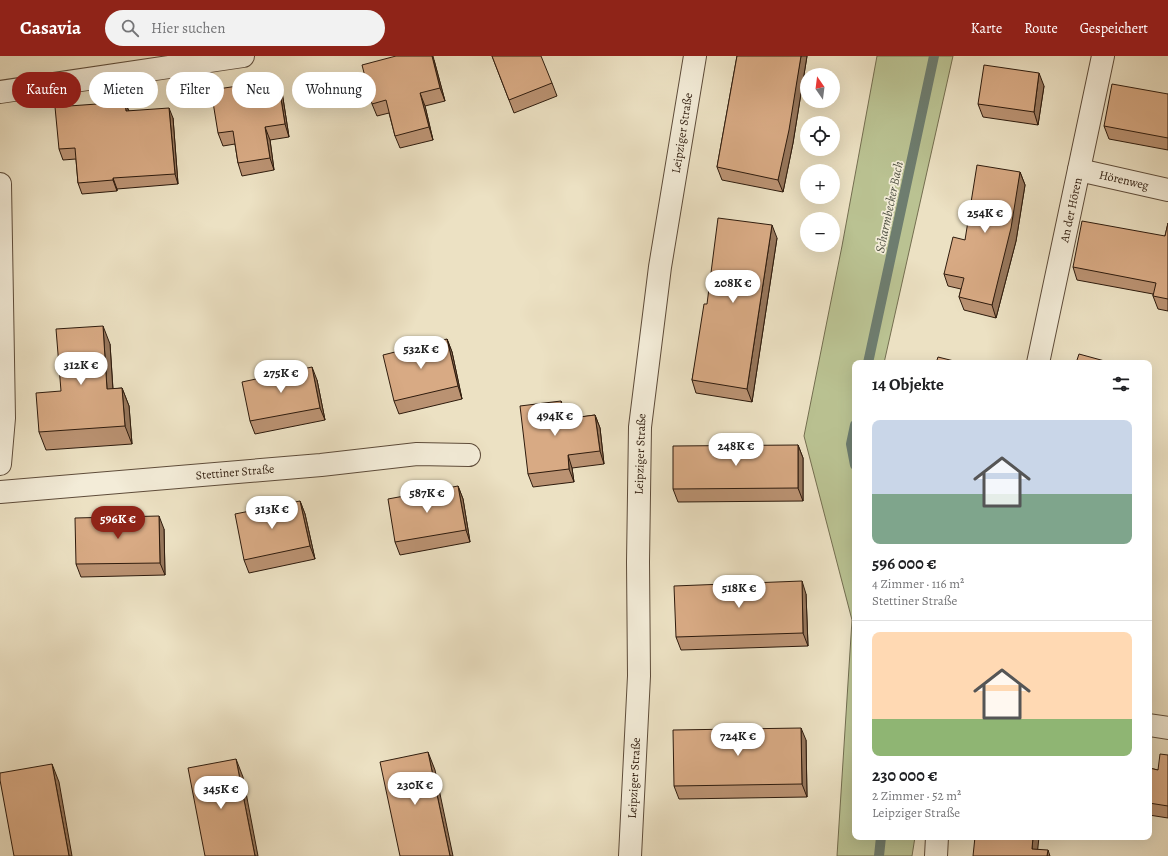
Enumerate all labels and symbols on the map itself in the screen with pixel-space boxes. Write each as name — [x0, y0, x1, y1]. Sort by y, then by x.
north arrow — [800, 68, 840, 108]
street label: Leipziger Straße — [668, 92, 696, 174]
water label: Scharmbecker Bach — [871, 160, 907, 254]
street label: Hörenweg — [1098, 167, 1150, 193]
street label: An der Hören — [1056, 176, 1086, 245]
pin: 254K € — [952, 200, 1018, 234]
pin: 208K € — [700, 270, 766, 304]
pin: 532K € — [388, 336, 454, 370]
pin: 312K € — [48, 352, 114, 386]
pin: 275K € — [248, 360, 314, 394]
pin: 494K € — [522, 403, 588, 437]
street label: Leipziger Straße — [631, 413, 649, 495]
pin: 248K € — [703, 433, 769, 467]
street label: Stettiner Straße — [195, 461, 275, 483]
pin: 587K € — [394, 480, 460, 514]
pin: 313K € — [239, 496, 305, 530]
pin: 596K € — [85, 506, 151, 540]
pin: 518K € — [706, 575, 772, 609]
pin: 724K € — [705, 723, 771, 757]
street label: Leipziger Straße — [624, 737, 644, 819]
pin: 230K € — [382, 772, 448, 806]
pin: 345K € — [188, 776, 254, 810]

